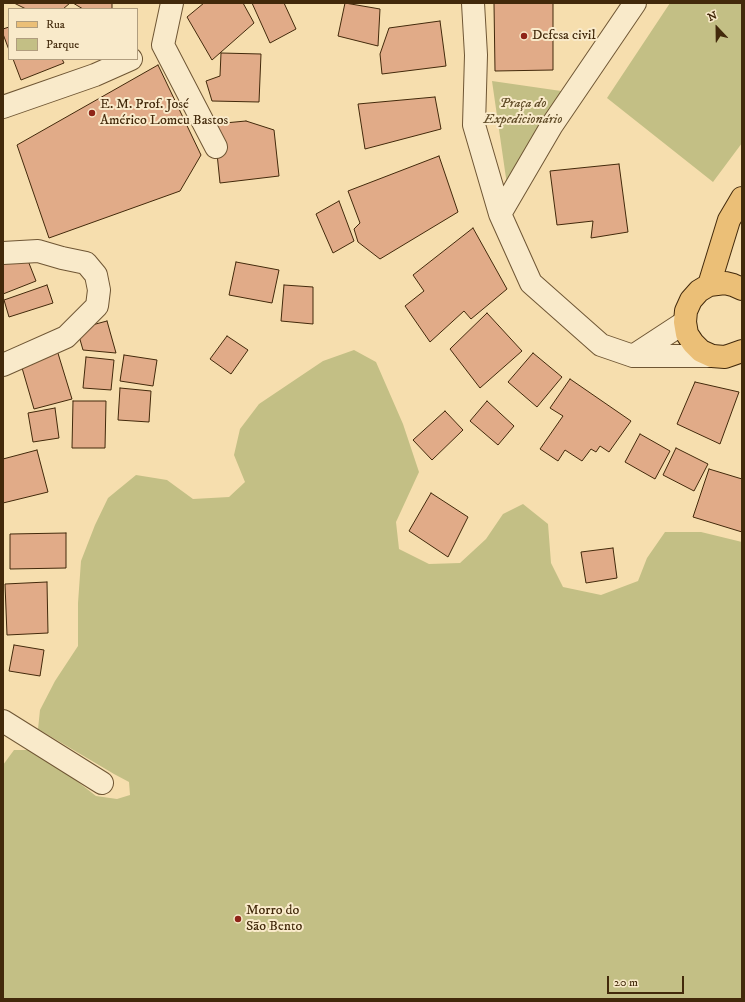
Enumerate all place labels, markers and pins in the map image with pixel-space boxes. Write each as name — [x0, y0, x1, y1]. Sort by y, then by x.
place label: Defesa civil — [532, 28, 596, 44]
marker: Defesa civil — [519, 31, 529, 41]
place label: E. M. Prof. José Américo Lomeu Bastos — [100, 97, 228, 130]
marker: E. M. Prof. José Américo Lomeu Bastos — [87, 108, 97, 118]
place label: Morro do São Bento — [246, 903, 302, 936]
marker: Morro do São Bento — [233, 914, 243, 924]

